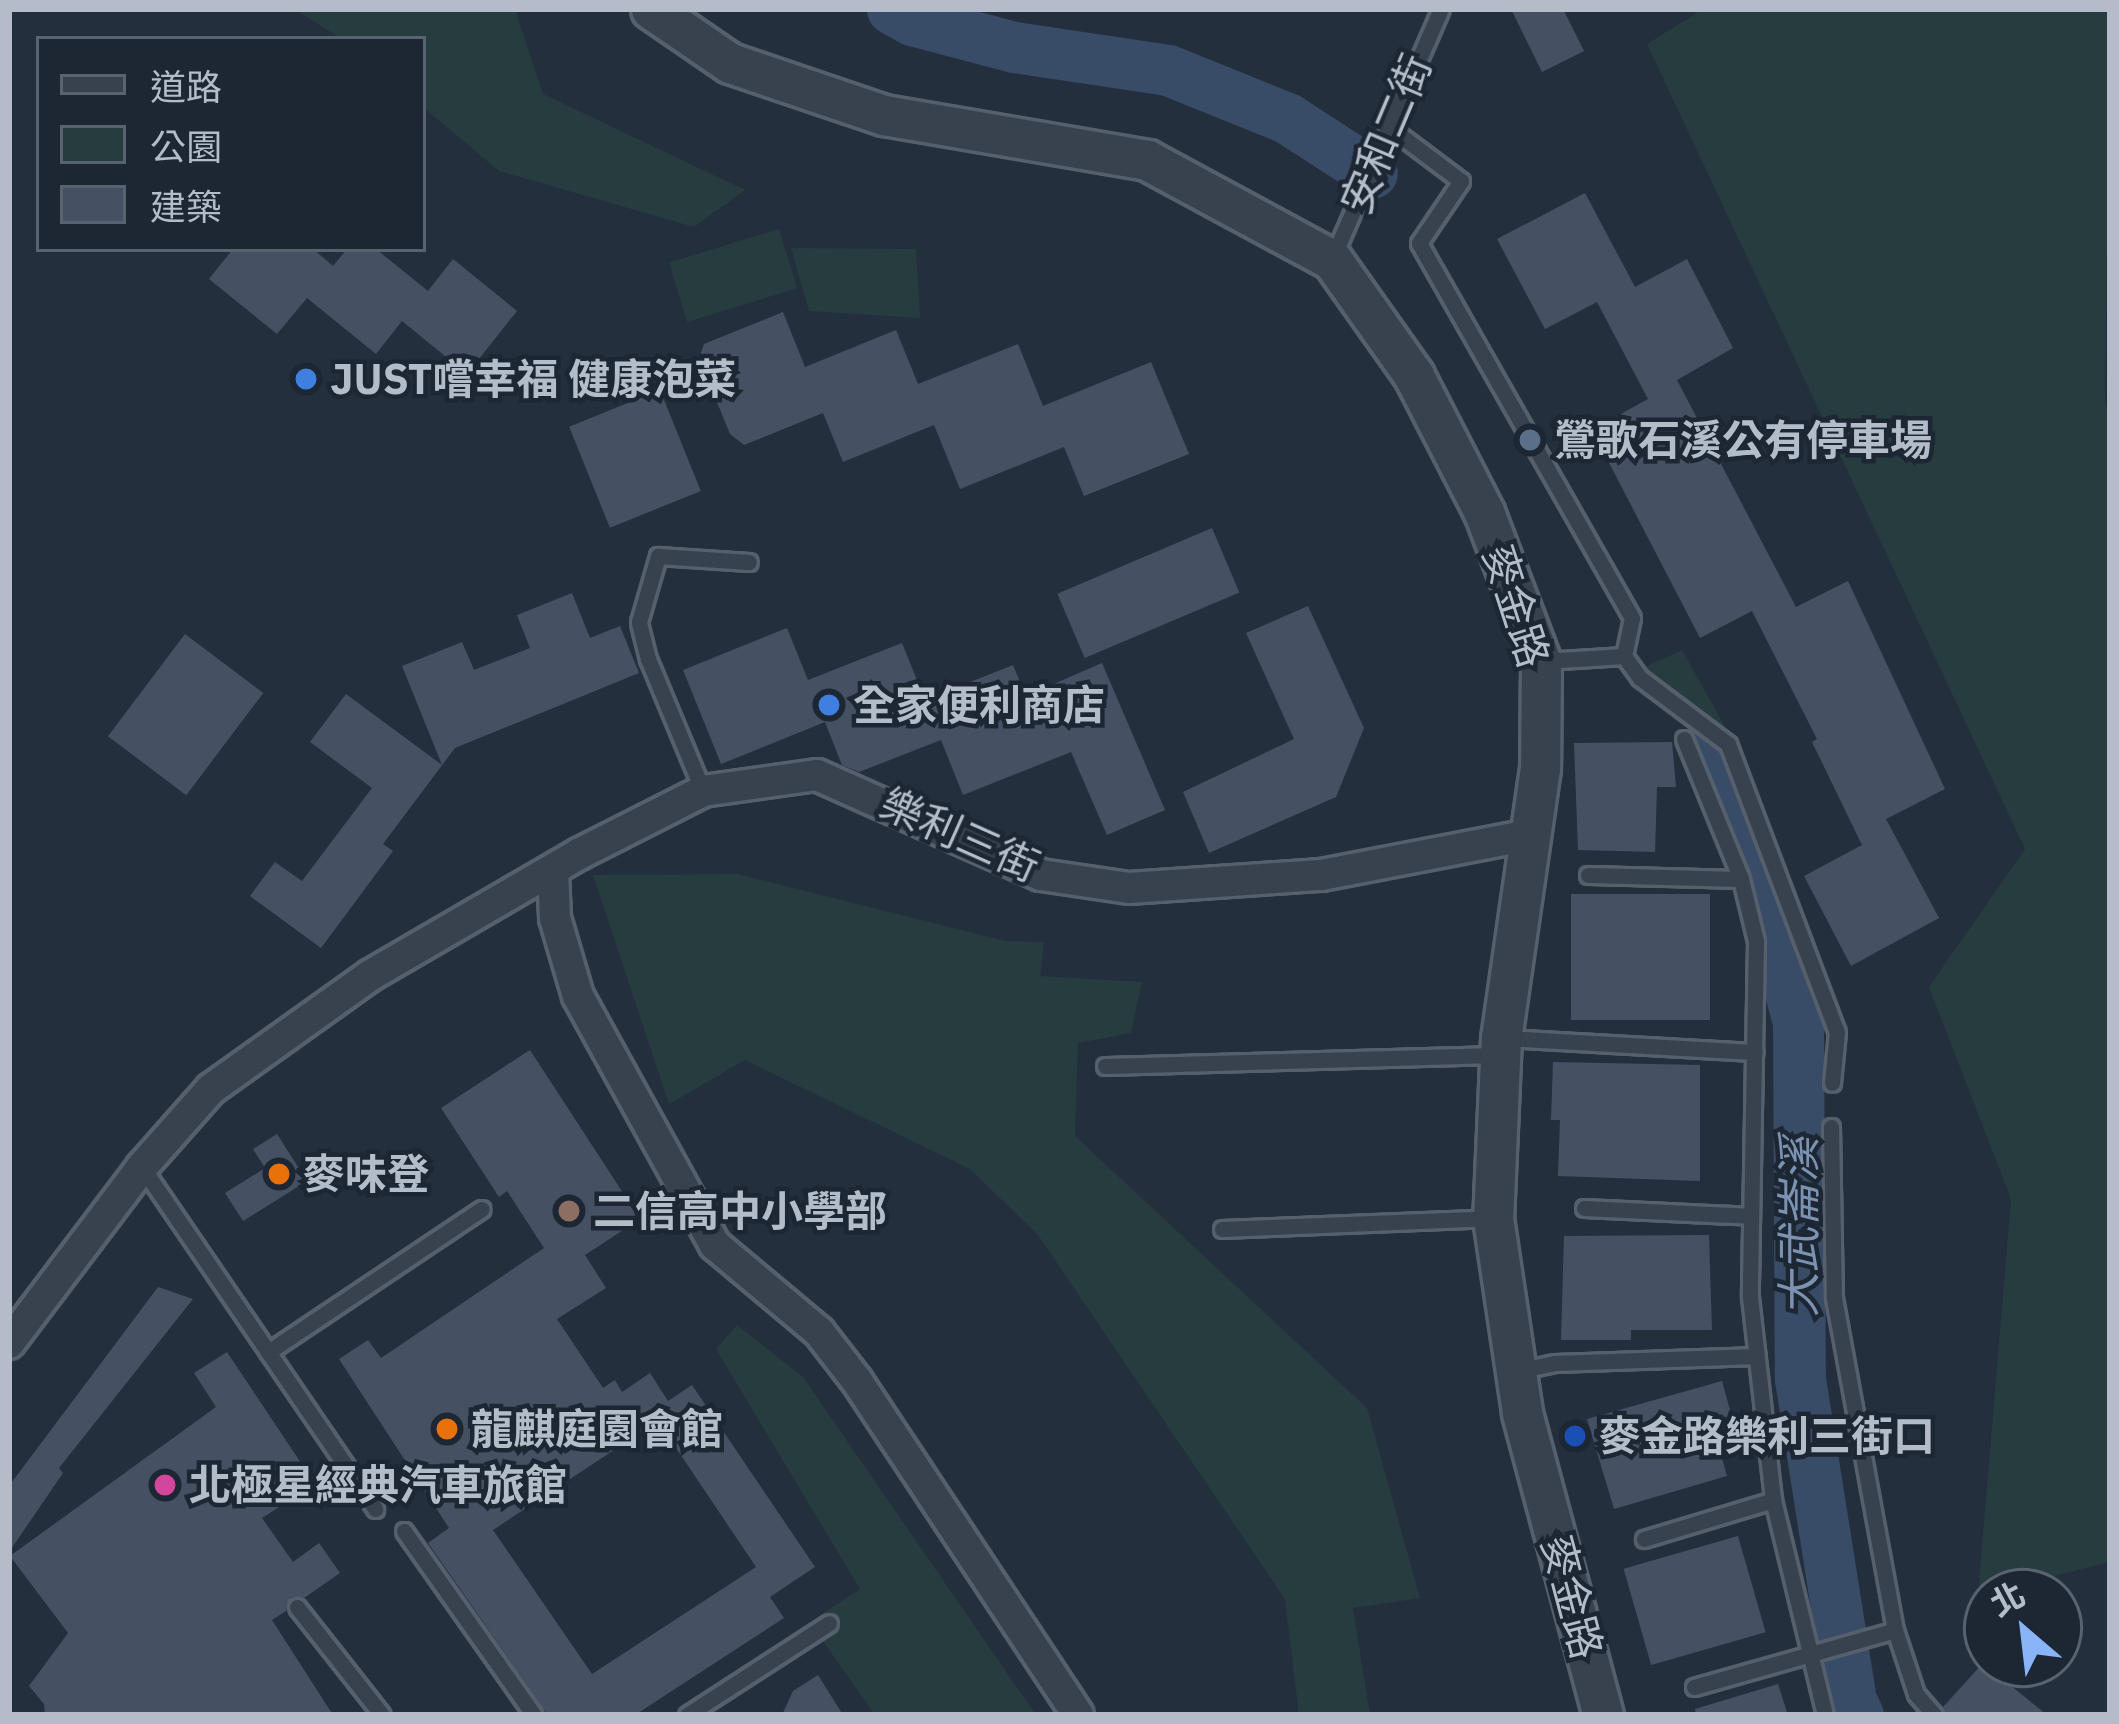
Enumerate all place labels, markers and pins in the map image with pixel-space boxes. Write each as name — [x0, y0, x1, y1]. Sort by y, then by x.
place label: JUST嚐幸福 健康泡菜 — [330, 354, 736, 404]
marker: JUST嚐幸福 健康泡菜 — [293, 366, 319, 392]
place label: 鶯歌石溪公有停車場 — [1554, 415, 1932, 465]
marker: 鶯歌石溪公有停車場 — [1517, 427, 1543, 453]
place label: 全家便利商店 — [853, 680, 1105, 730]
marker: 全家便利商店 — [816, 692, 842, 718]
place label: 麥味登 — [303, 1149, 429, 1199]
marker: 麥味登 — [266, 1161, 292, 1187]
place label: 二信高中小學部 — [593, 1186, 887, 1236]
marker: 二信高中小學部 — [556, 1198, 582, 1224]
place label: 龍麒庭園會館 — [471, 1404, 723, 1454]
place label: 麥金路樂利三街口 — [1599, 1411, 1935, 1461]
marker: 龍麒庭園會館 — [434, 1416, 460, 1442]
marker: 麥金路樂利三街口 — [1562, 1423, 1588, 1449]
place label: 北極星經典汽車旅館 — [189, 1460, 567, 1510]
marker: 北極星經典汽車旅館 — [152, 1472, 178, 1498]

